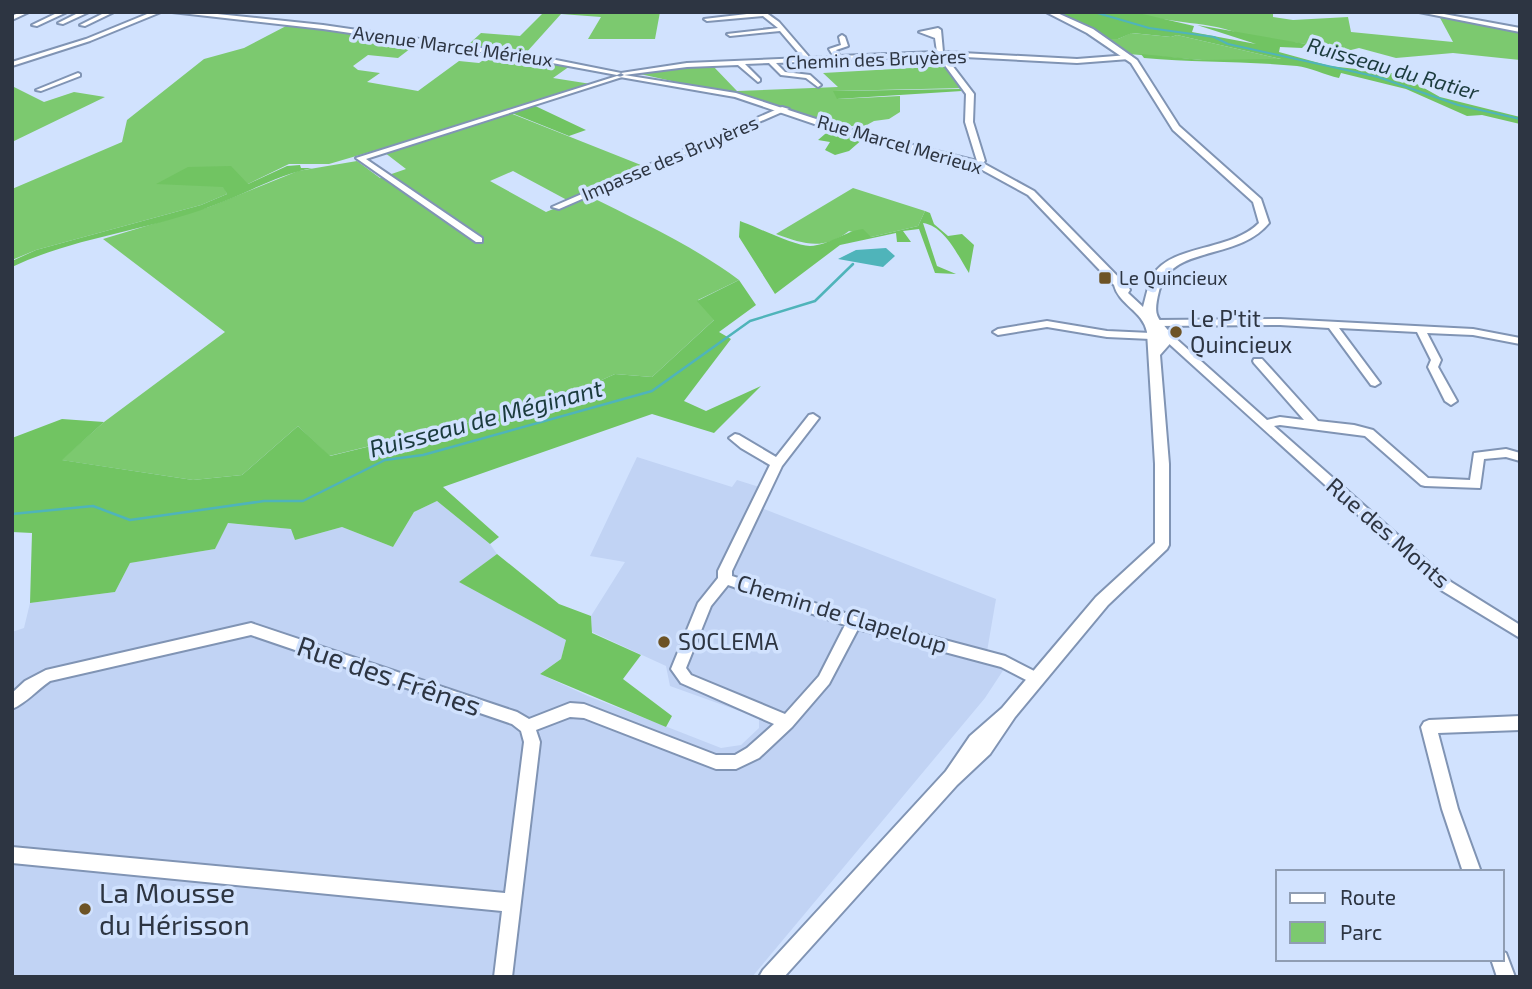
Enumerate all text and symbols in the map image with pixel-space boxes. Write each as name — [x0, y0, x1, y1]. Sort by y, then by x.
street label: Avenue Marcel Mérieux — [352, 20, 554, 71]
water label: Ruisseau du Ratier — [1305, 31, 1483, 104]
street label: Chemin des Bruyères — [785, 44, 967, 73]
street label: Rue Marcel Merieux — [815, 109, 985, 178]
street label: Impasse des Bruyères — [578, 110, 761, 205]
place label: Le Quincieux — [1119, 266, 1228, 289]
marker: Le Quincieux — [1097, 270, 1113, 286]
place label: Le P'tit Quincieux — [1190, 304, 1292, 358]
marker: Le P'tit Quincieux — [1168, 324, 1184, 340]
water label: Ruisseau de Méginant — [366, 372, 606, 463]
street label: Rue des Monts — [1321, 471, 1456, 593]
street label: Chemin de Clapeloup — [734, 568, 951, 658]
place label: SOCLEMA — [678, 627, 779, 655]
street label: Rue des Frênes — [293, 628, 486, 722]
marker: SOCLEMA — [656, 634, 672, 650]
legend — [1276, 870, 1504, 961]
place label: La Mousse du Hérisson — [99, 875, 250, 941]
text: Route — [1340, 884, 1396, 909]
marker: La Mousse du Hérisson — [77, 901, 93, 917]
text: Parc — [1340, 919, 1382, 944]

